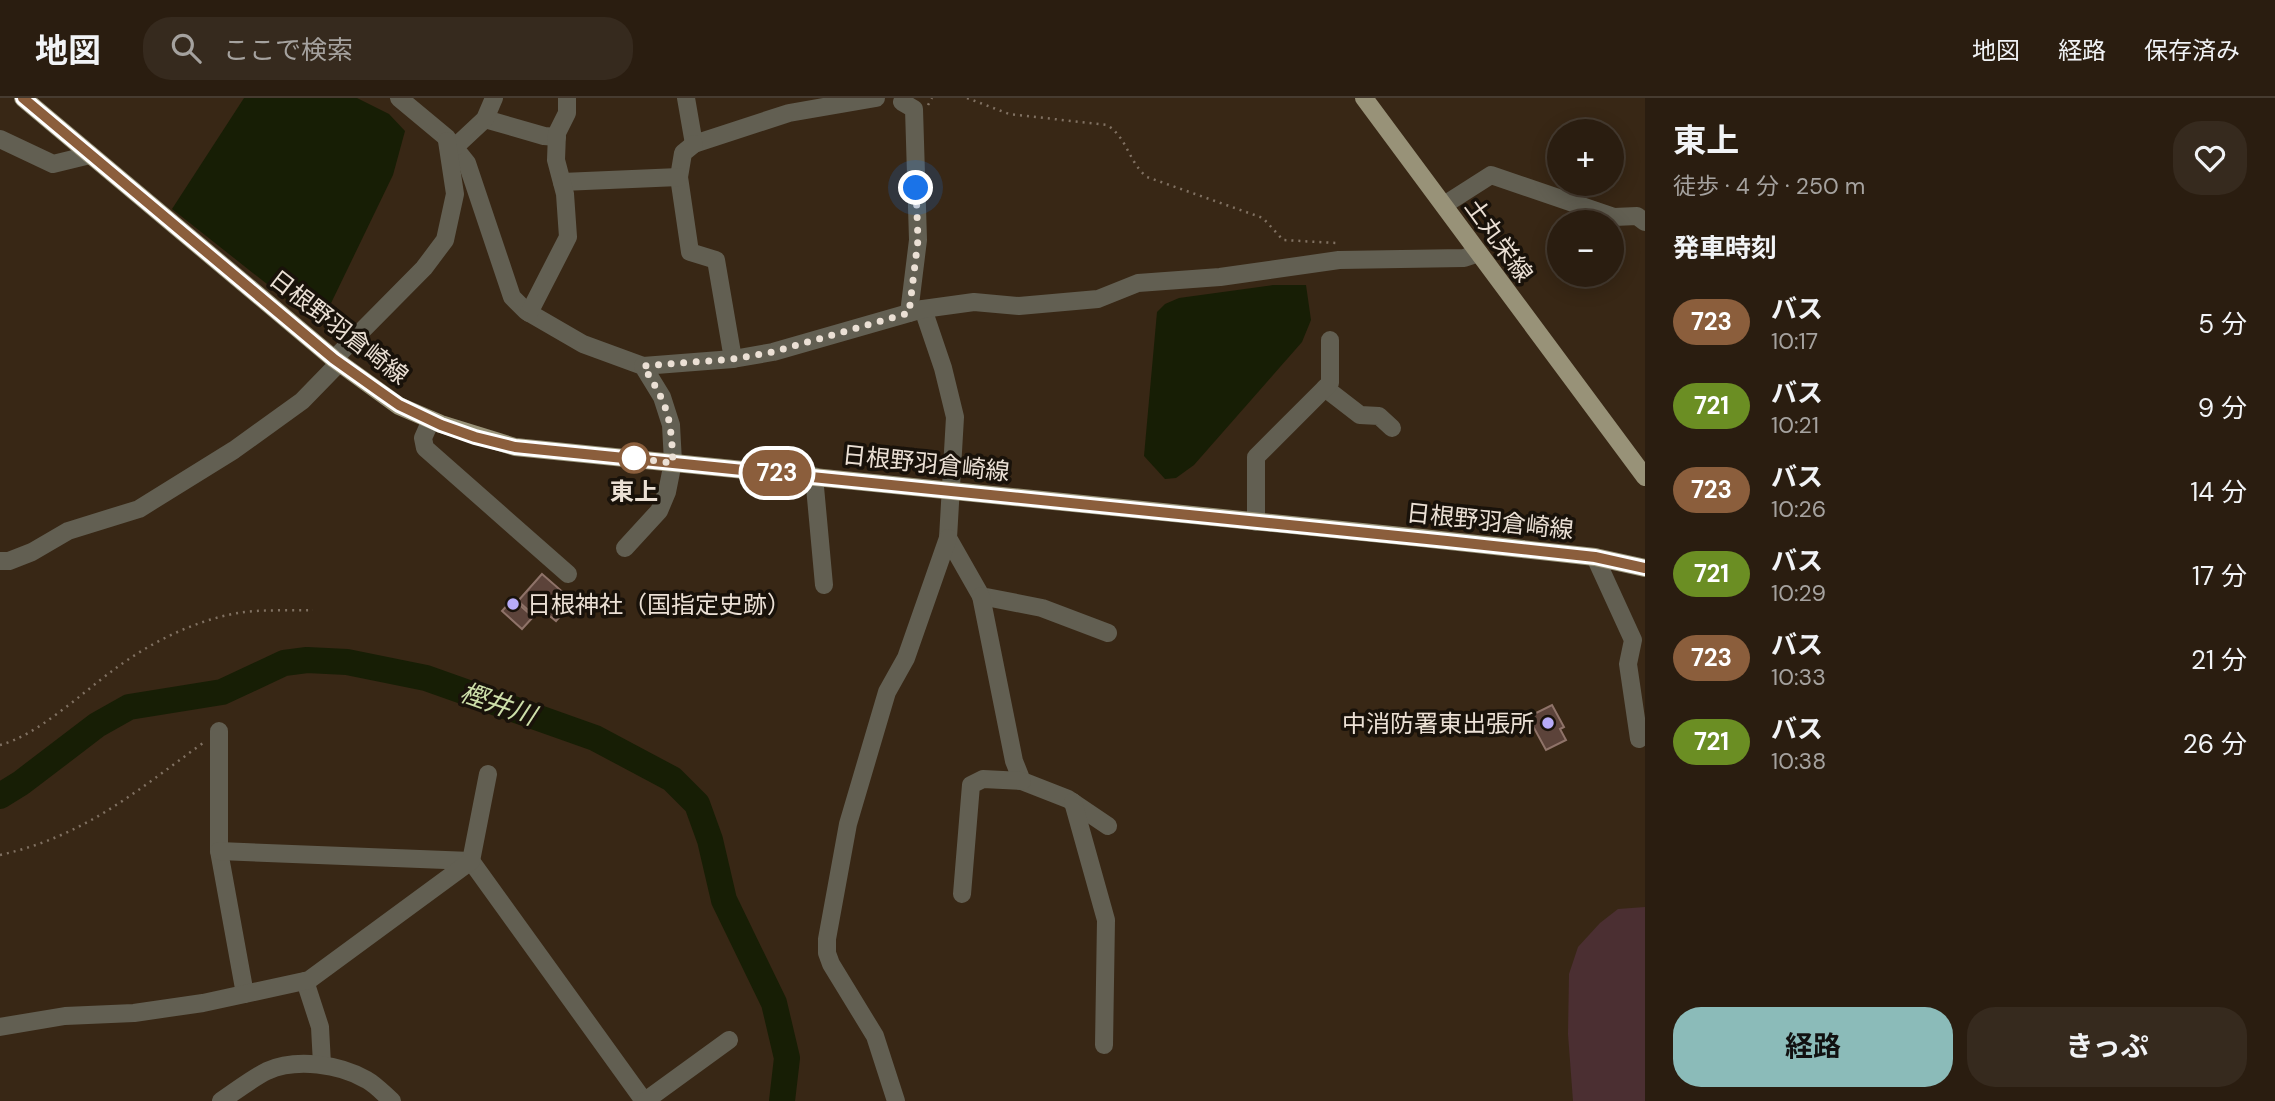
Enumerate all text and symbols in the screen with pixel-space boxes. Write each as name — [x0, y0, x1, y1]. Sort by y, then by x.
search box — [143, 17, 633, 80]
text: 地図 — [35, 29, 101, 72]
icon: search — [167, 29, 205, 67]
text: ここで検索 — [223, 33, 353, 67]
text: 地図 — [1972, 35, 2020, 66]
text: 経路 — [2058, 35, 2106, 66]
text: 保存済み — [2144, 35, 2240, 66]
map controls — [1547, 119, 1624, 287]
button: + — [1547, 119, 1624, 196]
text: 東上 — [1673, 119, 1739, 162]
button: heart — [2173, 121, 2247, 195]
your location — [898, 170, 933, 205]
text: 徒歩 · 4 分 · 250 m — [1673, 171, 1865, 201]
street label: 土丸栄線 — [1458, 192, 1540, 288]
button: − — [1547, 210, 1624, 287]
text: 発車時刻 — [1673, 231, 1777, 265]
street label: 日根野羽倉崎線 — [263, 263, 415, 391]
text: バス — [1771, 292, 1823, 326]
text: 723 — [1691, 306, 1732, 337]
text: 5 分 — [2198, 307, 2247, 341]
text: 10:17 — [1771, 326, 1818, 356]
text: バス — [1771, 376, 1823, 410]
text: 721 — [1694, 390, 1729, 421]
text: 9 分 — [2198, 391, 2247, 425]
text: 10:21 — [1771, 410, 1819, 440]
street label: 日根野羽倉崎線 — [841, 439, 1011, 487]
marker: 東上 — [619, 443, 649, 473]
line badge: 723 — [737, 450, 817, 496]
text: 723 — [757, 457, 797, 488]
text: バス — [1771, 460, 1823, 494]
text: 723 — [1691, 474, 1732, 505]
text: 14 分 — [2190, 475, 2247, 509]
place label: 東上 — [610, 476, 658, 507]
text: 10:26 — [1771, 494, 1826, 524]
street label: 日根野羽倉崎線 — [1405, 497, 1575, 545]
text: バス — [1771, 544, 1823, 578]
text: 721 — [1694, 558, 1729, 589]
text: 17 分 — [2192, 559, 2247, 593]
text: 10:29 — [1771, 578, 1826, 608]
place label: 日根神社（国指定史跡） — [527, 589, 791, 620]
marker: 日根神社（国指定史跡） — [505, 596, 521, 612]
text: バス — [1771, 628, 1823, 662]
text: 723 — [1691, 642, 1732, 673]
text: 21 分 — [2191, 643, 2247, 677]
text: 10:33 — [1771, 662, 1826, 692]
water label: 樫井川 — [456, 675, 543, 734]
place label: 中消防署東出張所 — [1342, 708, 1534, 739]
text: バス — [1771, 712, 1823, 746]
marker: 中消防署東出張所 — [1540, 715, 1556, 731]
text: 721 — [1694, 726, 1729, 757]
text: 26 分 — [2183, 727, 2247, 761]
text: 10:38 — [1771, 746, 1826, 776]
button: 経路 — [1673, 1007, 1953, 1087]
button: きっぷ — [1967, 1007, 2247, 1087]

